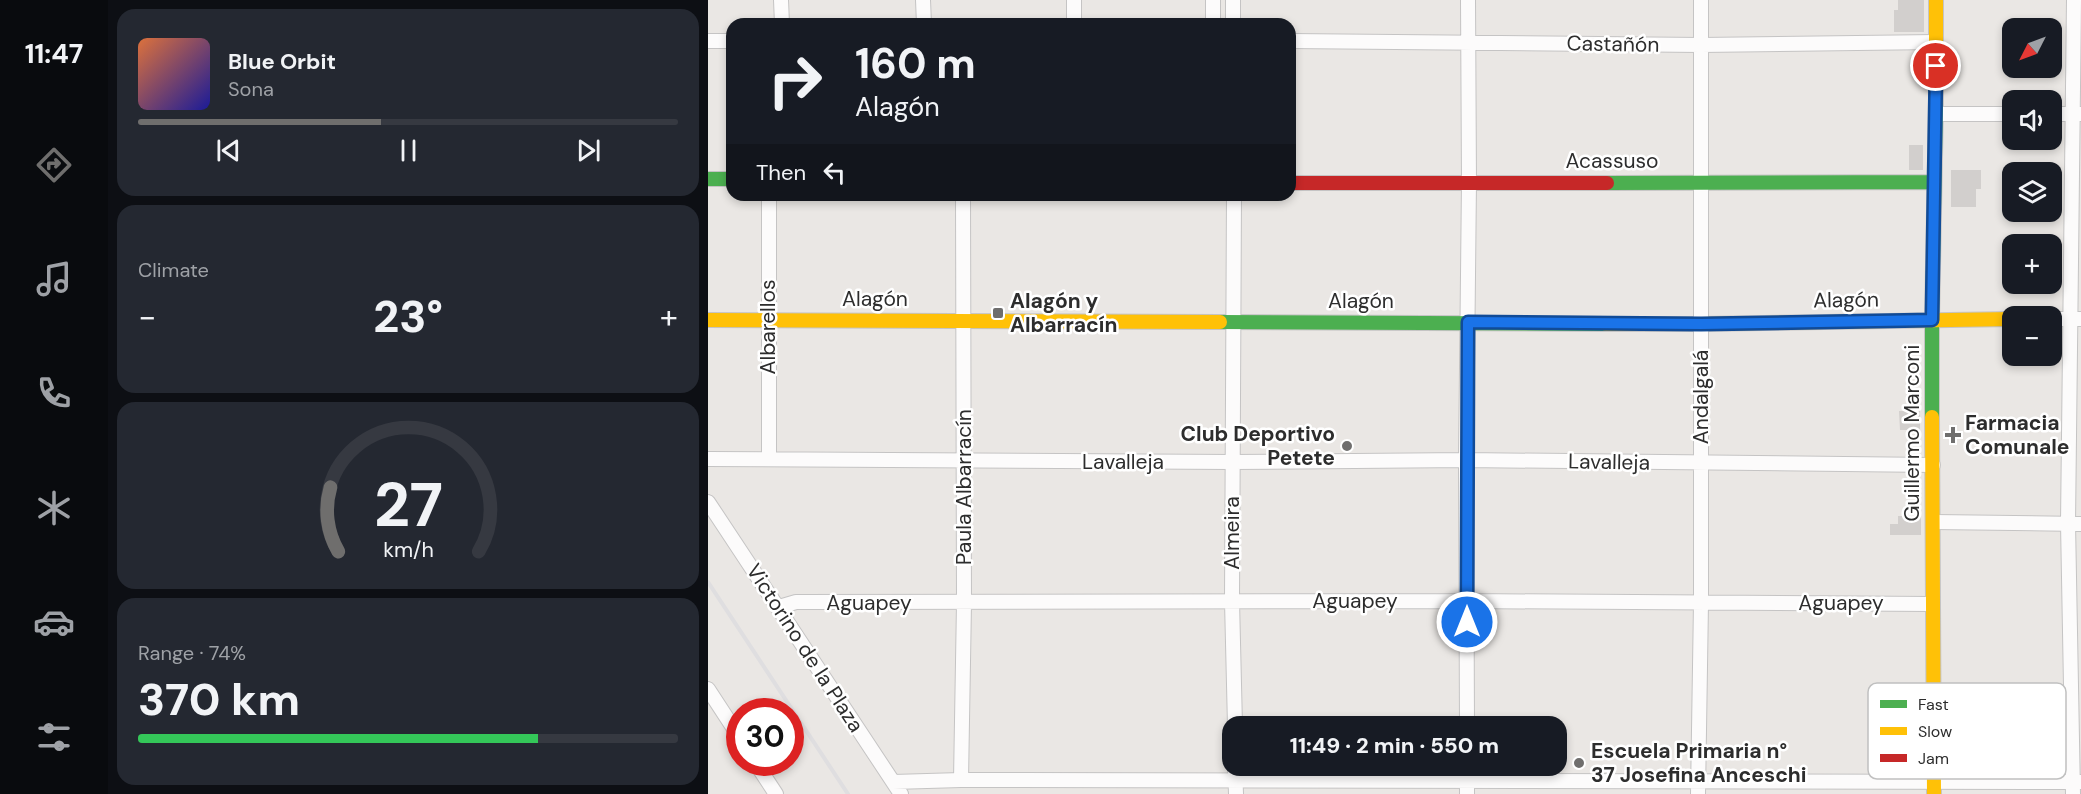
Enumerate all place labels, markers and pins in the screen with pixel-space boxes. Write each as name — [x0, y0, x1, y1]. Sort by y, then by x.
pin — [1910, 40, 1961, 91]
place label: Alagón y Albarracín — [1010, 287, 1117, 339]
marker: Alagón y Albarracín — [991, 306, 1005, 320]
place label: Farmacia Comunale — [1965, 409, 2070, 461]
place label: Club Deportivo Petete — [1181, 420, 1335, 472]
marker: Farmacia Comunale — [1946, 428, 1960, 442]
marker: Club Deportivo Petete — [1340, 439, 1354, 453]
place label: Escuela Primaria n° 37 Josefina Anceschi — [1591, 737, 1807, 789]
marker: Escuela Primaria n° 37 Josefina Anceschi — [1572, 756, 1586, 770]

